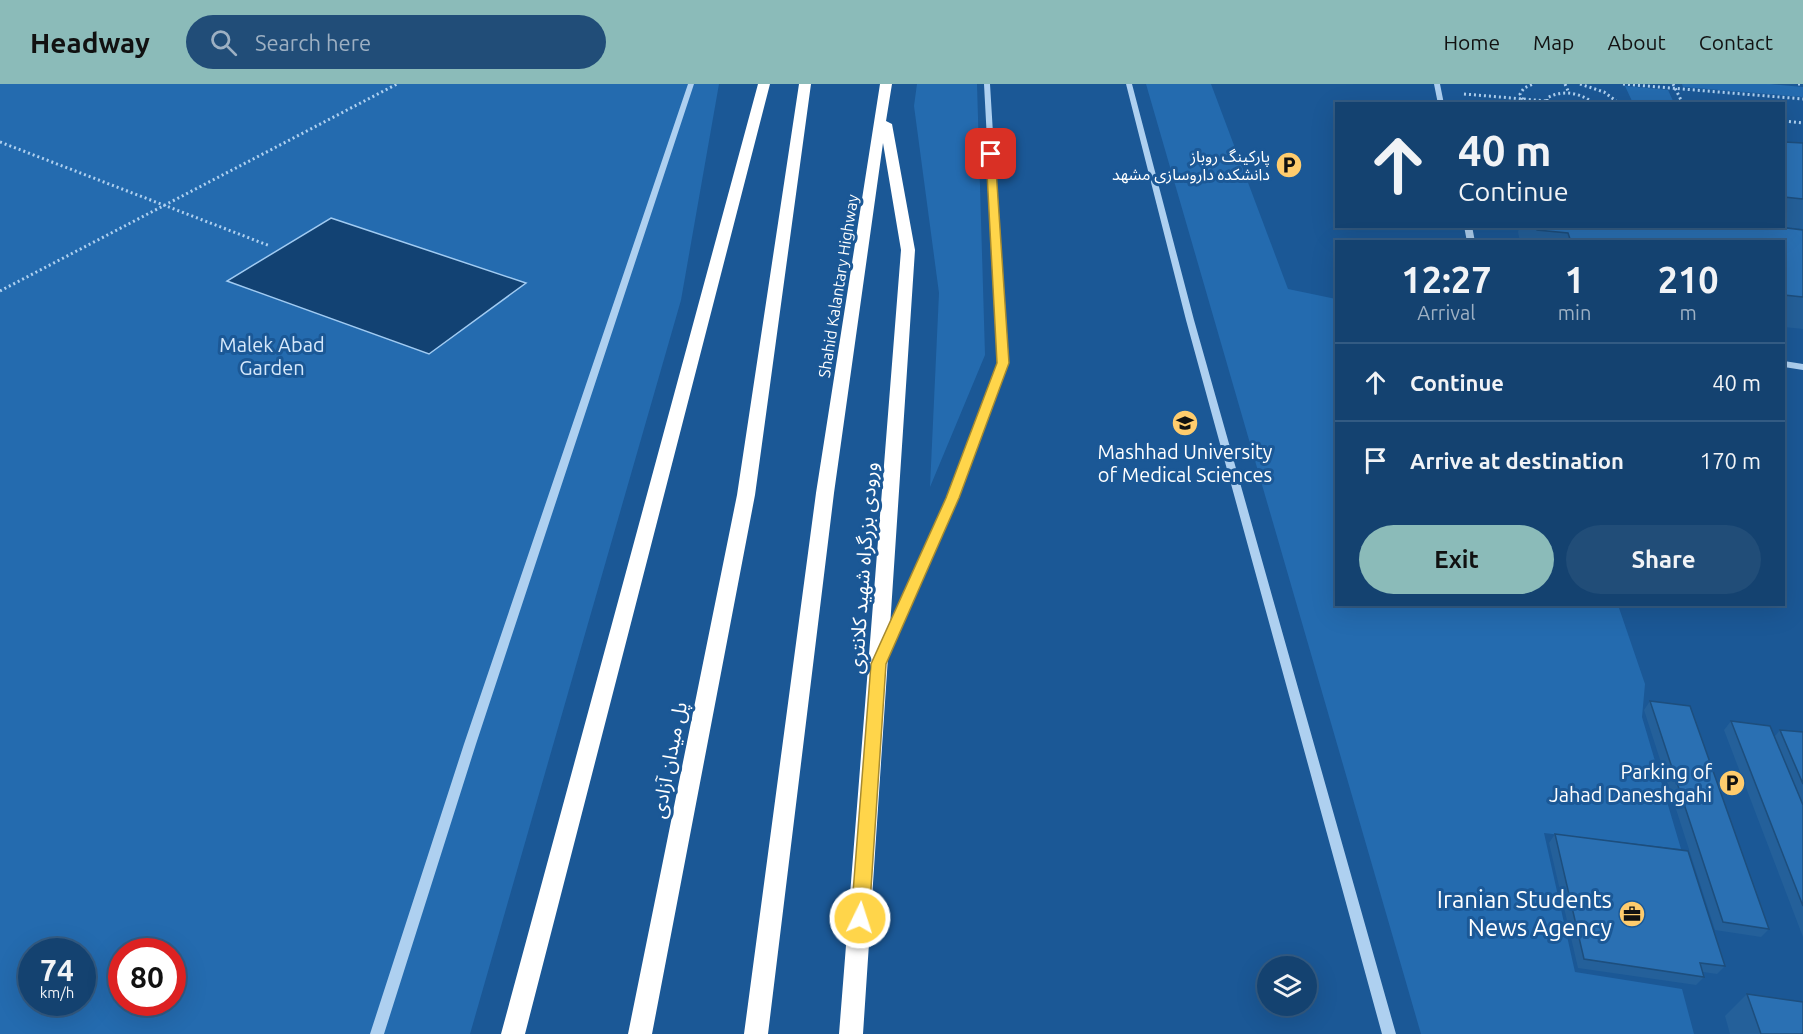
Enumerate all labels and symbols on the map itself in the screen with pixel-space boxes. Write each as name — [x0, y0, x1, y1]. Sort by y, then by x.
pin — [965, 128, 1016, 179]
place label: پارکینگ روباز دانشکده داروسازی مشهد — [1112, 147, 1270, 184]
parking icon: پارکینگ روباز دانشکده داروسازی مشهد — [1274, 150, 1304, 180]
street label: Shahid Kalantary Highway — [815, 193, 861, 379]
park label: Malek Abad Garden — [219, 333, 325, 379]
school or university icon: Mashhad University of Medical Sciences — [1170, 408, 1200, 438]
place label: Mashhad University of Medical Sciences — [1097, 440, 1273, 486]
street label: ورودی بزرگراه شهید کلانتری — [844, 461, 882, 675]
street label: پل میدان آزادی — [646, 700, 693, 820]
place label: Parking of Jahad Daneshgahi — [1549, 760, 1712, 806]
parking icon: Parking of Jahad Daneshgahi — [1717, 768, 1747, 798]
position arrow — [828, 886, 892, 950]
place label: Iranian Students News Agency — [1437, 886, 1612, 941]
office icon: Iranian Students News Agency — [1617, 899, 1647, 929]
speed limit sign: 80 — [108, 938, 186, 1016]

